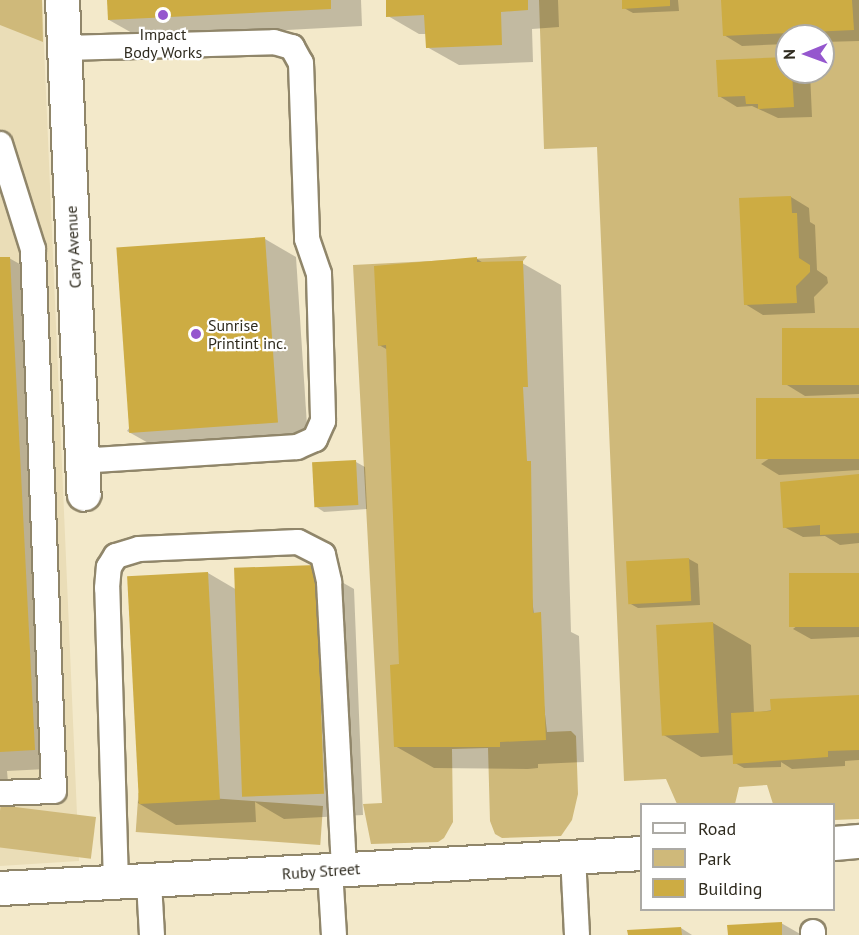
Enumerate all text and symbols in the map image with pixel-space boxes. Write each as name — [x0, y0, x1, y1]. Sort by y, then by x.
marker: Impact Body Works — [156, 8, 170, 22]
place label: Impact Body Works — [123, 24, 203, 62]
north arrow — [775, 24, 835, 84]
text: N — [779, 49, 799, 60]
street label: Cary Avenue — [61, 205, 85, 289]
place label: Sunrise Printint inc. — [208, 315, 287, 353]
marker: Sunrise Printint inc. — [189, 327, 203, 341]
legend — [640, 803, 835, 911]
text: Road — [698, 817, 736, 840]
text: Park — [698, 847, 731, 870]
street label: Ruby Street — [281, 859, 361, 883]
text: Building — [698, 877, 762, 900]

